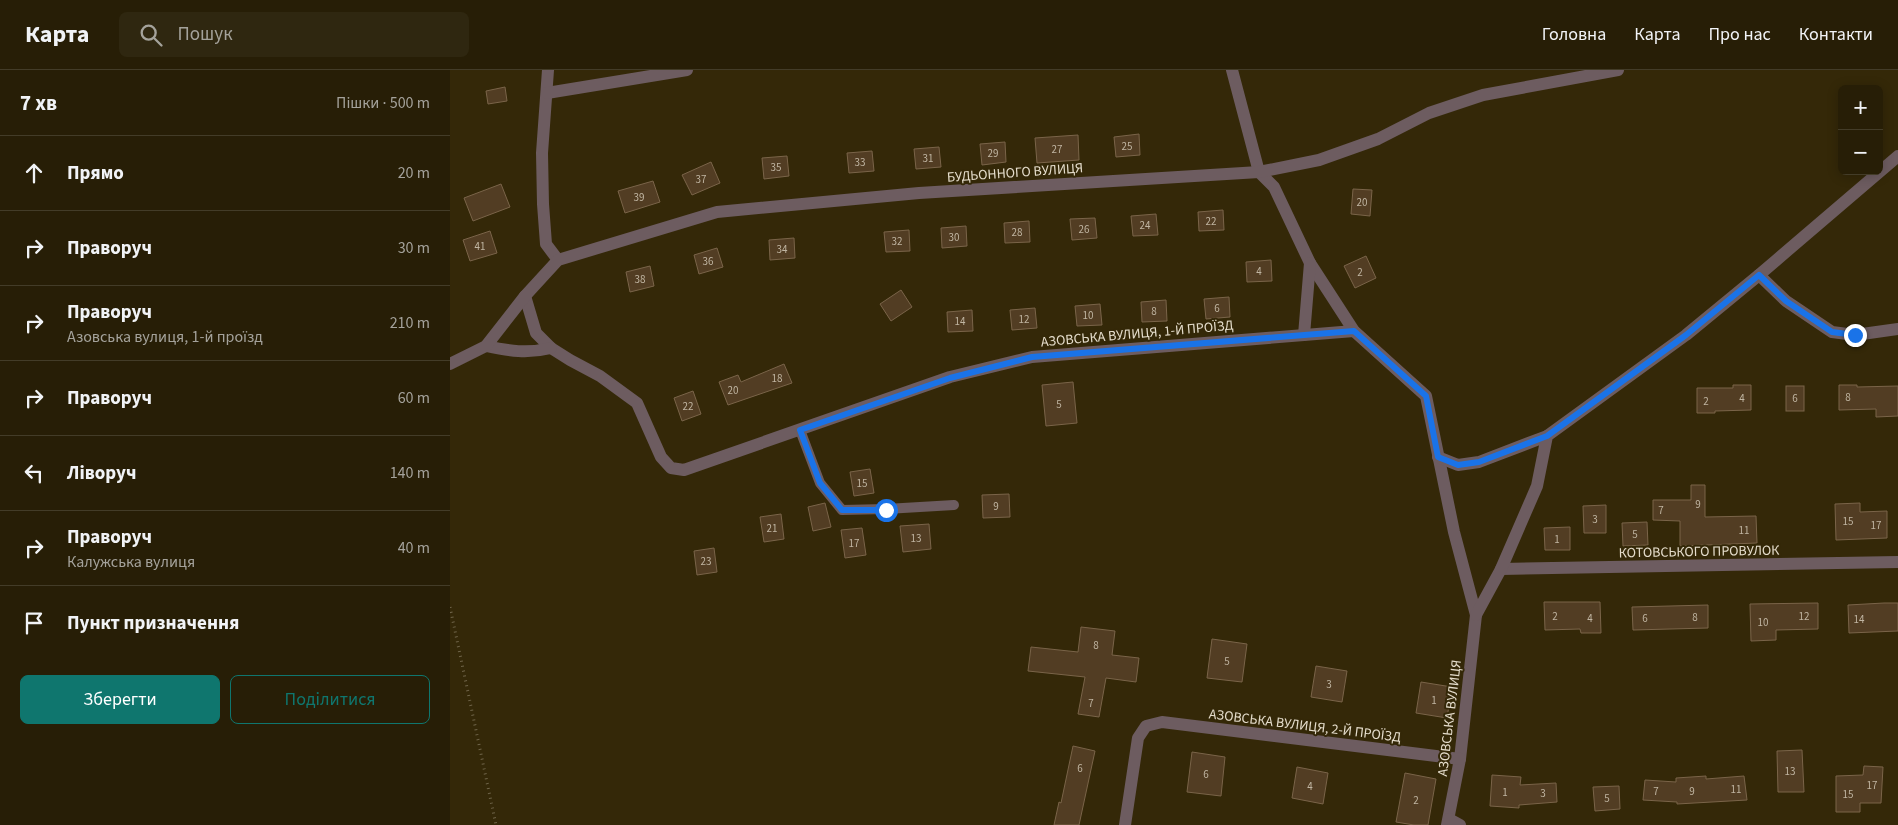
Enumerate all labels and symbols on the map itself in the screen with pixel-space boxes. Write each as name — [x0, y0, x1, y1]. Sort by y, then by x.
house number: 25 — [1122, 139, 1132, 154]
house number: 27 — [1052, 142, 1062, 157]
house number: 29 — [988, 146, 998, 161]
house number: 31 — [923, 151, 933, 166]
house number: 33 — [855, 155, 865, 170]
street label: БУДЬОННОГО ВУЛИЦЯ — [946, 158, 1084, 188]
house number: 35 — [771, 160, 781, 175]
house number: 37 — [696, 172, 706, 187]
house number: 39 — [634, 190, 644, 205]
house number: 20 — [1357, 195, 1367, 210]
house number: 22 — [1206, 214, 1216, 229]
house number: 24 — [1140, 218, 1151, 233]
house number: 26 — [1079, 222, 1090, 237]
house number: 28 — [1012, 225, 1023, 240]
house number: 30 — [949, 230, 959, 245]
house number: 32 — [892, 234, 902, 249]
house number: 41 — [475, 239, 485, 254]
house number: 34 — [777, 242, 788, 257]
house number: 36 — [703, 254, 714, 269]
house number: 4 — [1256, 264, 1262, 279]
house number: 2 — [1357, 265, 1363, 280]
house number: 38 — [635, 272, 646, 287]
house number: 6 — [1214, 301, 1220, 316]
house number: 8 — [1151, 304, 1157, 319]
house number: 10 — [1083, 308, 1093, 323]
house number: 12 — [1019, 312, 1029, 327]
house number: 14 — [955, 314, 966, 329]
street label: АЗОВСЬКА ВУЛИЦЯ, 1-Й ПРОЇЗД — [1040, 316, 1234, 352]
route end — [1844, 324, 1867, 347]
house number: 18 — [772, 371, 783, 386]
house number: 20 — [728, 383, 738, 398]
house number: 8 — [1845, 390, 1851, 405]
house number: 4 — [1739, 391, 1745, 406]
house number: 6 — [1792, 391, 1798, 406]
house number: 2 — [1703, 394, 1709, 409]
house number: 5 — [1056, 397, 1062, 412]
house number: 22 — [683, 399, 693, 414]
house number: 15 — [857, 476, 867, 491]
house number: 9 — [1695, 497, 1701, 512]
route start — [875, 499, 898, 522]
house number: 9 — [993, 499, 999, 514]
house number: 7 — [1658, 503, 1664, 518]
house number: 3 — [1592, 512, 1598, 527]
house number: 15 — [1843, 514, 1853, 529]
house number: 17 — [1871, 518, 1881, 533]
house number: 21 — [767, 521, 777, 536]
house number: 11 — [1739, 523, 1749, 538]
house number: 5 — [1632, 527, 1638, 542]
house number: 13 — [911, 531, 921, 546]
house number: 1 — [1554, 532, 1560, 547]
house number: 17 — [849, 536, 859, 551]
street label: КОТОВСЬКОГО ПРОВУЛОК — [1619, 541, 1780, 563]
house number: 23 — [701, 554, 711, 569]
house number: 2 — [1552, 609, 1558, 624]
house number: 12 — [1799, 609, 1809, 624]
house number: 8 — [1692, 610, 1698, 625]
house number: 4 — [1587, 611, 1593, 626]
house number: 6 — [1642, 611, 1648, 626]
house number: 14 — [1854, 612, 1865, 627]
house number: 10 — [1758, 615, 1768, 630]
house number: 8 — [1093, 638, 1099, 653]
house number: 5 — [1224, 654, 1230, 669]
street label: АЗОВСЬКА ВУЛИЦЯ — [1433, 659, 1467, 777]
house number: 3 — [1326, 677, 1332, 692]
house number: 1 — [1431, 693, 1437, 708]
house number: 7 — [1088, 696, 1094, 711]
street label: АЗОВСЬКА ВУЛИЦЯ, 2-Й ПРОЇЗД — [1208, 704, 1402, 748]
house number: 6 — [1077, 761, 1083, 776]
house number: 13 — [1785, 764, 1795, 779]
house number: 6 — [1203, 767, 1209, 782]
house number: 17 — [1867, 778, 1877, 793]
house number: 4 — [1307, 779, 1313, 794]
house number: 11 — [1731, 782, 1741, 797]
house number: 7 — [1653, 784, 1659, 799]
house number: 9 — [1689, 784, 1695, 799]
house number: 1 — [1502, 785, 1508, 800]
house number: 3 — [1540, 786, 1546, 801]
house number: 15 — [1843, 787, 1853, 802]
house number: 5 — [1604, 791, 1610, 806]
house number: 2 — [1413, 793, 1419, 808]

